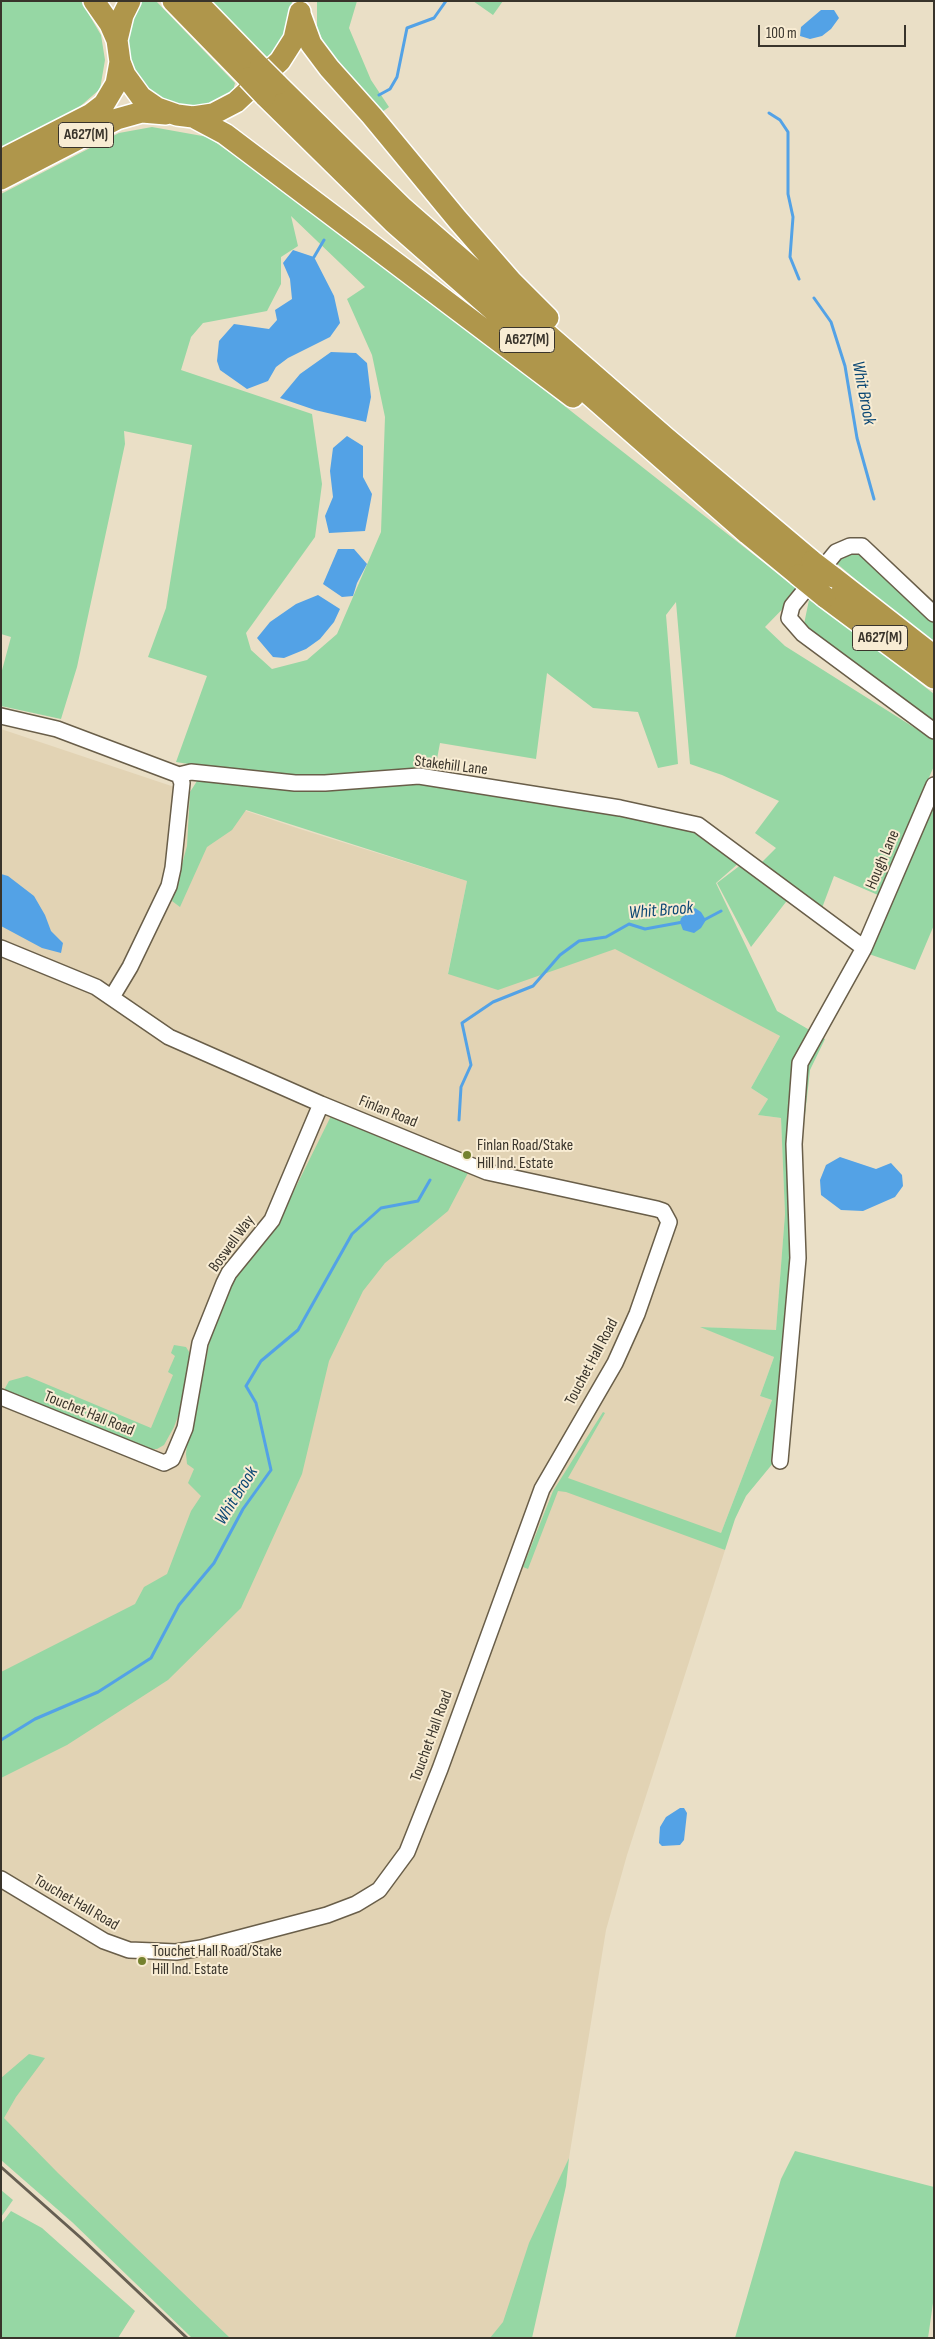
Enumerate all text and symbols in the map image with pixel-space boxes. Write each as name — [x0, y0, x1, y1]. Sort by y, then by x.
scale bar — [760, 15, 908, 47]
text: 100 m — [766, 24, 797, 43]
road number: A627(M) — [58, 122, 114, 148]
road number: A627(M) — [500, 328, 554, 352]
water label: Whit Brook — [846, 359, 880, 427]
road number: A627(M) — [852, 626, 908, 650]
street label: Stakehill Lane — [413, 752, 489, 780]
street label: Hough Lane — [862, 827, 904, 893]
water label: Whit Brook — [628, 897, 694, 925]
street label: Finlan Road — [356, 1092, 420, 1132]
place label: Finlan Road/Stake Hill Ind. Estate — [477, 1136, 573, 1174]
marker: Finlan Road/Stake Hill Ind. Estate — [461, 1149, 473, 1161]
street label: Boswell Way — [205, 1212, 259, 1276]
street label: Touchet Hall Road — [561, 1315, 623, 1409]
street label: Touchet Hall Road — [41, 1387, 137, 1441]
water label: Whit Brook — [211, 1463, 263, 1529]
street label: Touchet Hall Road — [407, 1688, 457, 1784]
street label: Touchet Hall Road — [30, 1871, 122, 1935]
place label: Touchet Hall Road/Stake Hill Ind. Estate — [152, 1942, 282, 1980]
marker: Touchet Hall Road/Stake Hill Ind. Estate — [136, 1955, 148, 1967]

